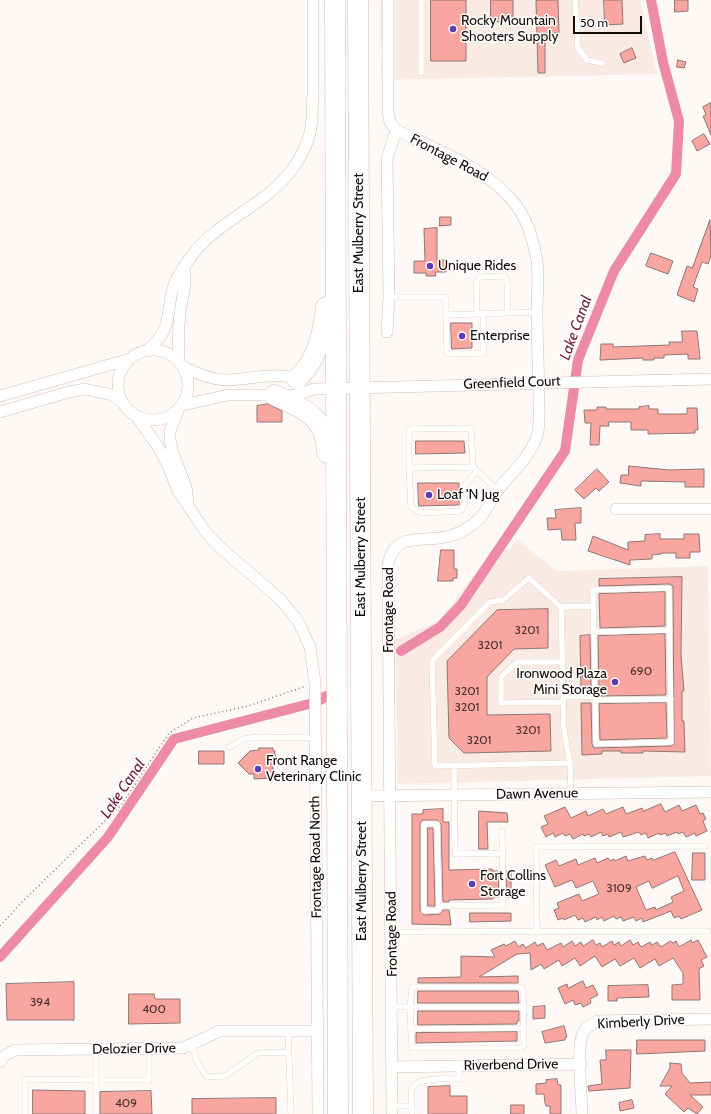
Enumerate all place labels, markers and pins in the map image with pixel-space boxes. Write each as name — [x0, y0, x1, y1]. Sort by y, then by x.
place label: Rocky Mountain Shooters Supply — [461, 13, 558, 46]
marker: Rocky Mountain Shooters Supply — [448, 24, 458, 34]
place label: Unique Rides — [438, 258, 516, 274]
marker: Unique Rides — [425, 261, 435, 271]
place label: Enterprise — [470, 328, 530, 344]
marker: Enterprise — [457, 331, 467, 341]
place label: Loaf 'N Jug — [437, 487, 499, 503]
marker: Loaf 'N Jug — [424, 490, 434, 500]
place label: Ironwood Plaza Mini Storage — [516, 666, 607, 698]
marker: Ironwood Plaza Mini Storage — [610, 677, 620, 687]
place label: Front Range Veterinary Clinic — [266, 753, 361, 786]
marker: Front Range Veterinary Clinic — [253, 764, 263, 774]
place label: Fort Collins Storage — [480, 868, 546, 900]
marker: Fort Collins Storage — [467, 879, 477, 889]

